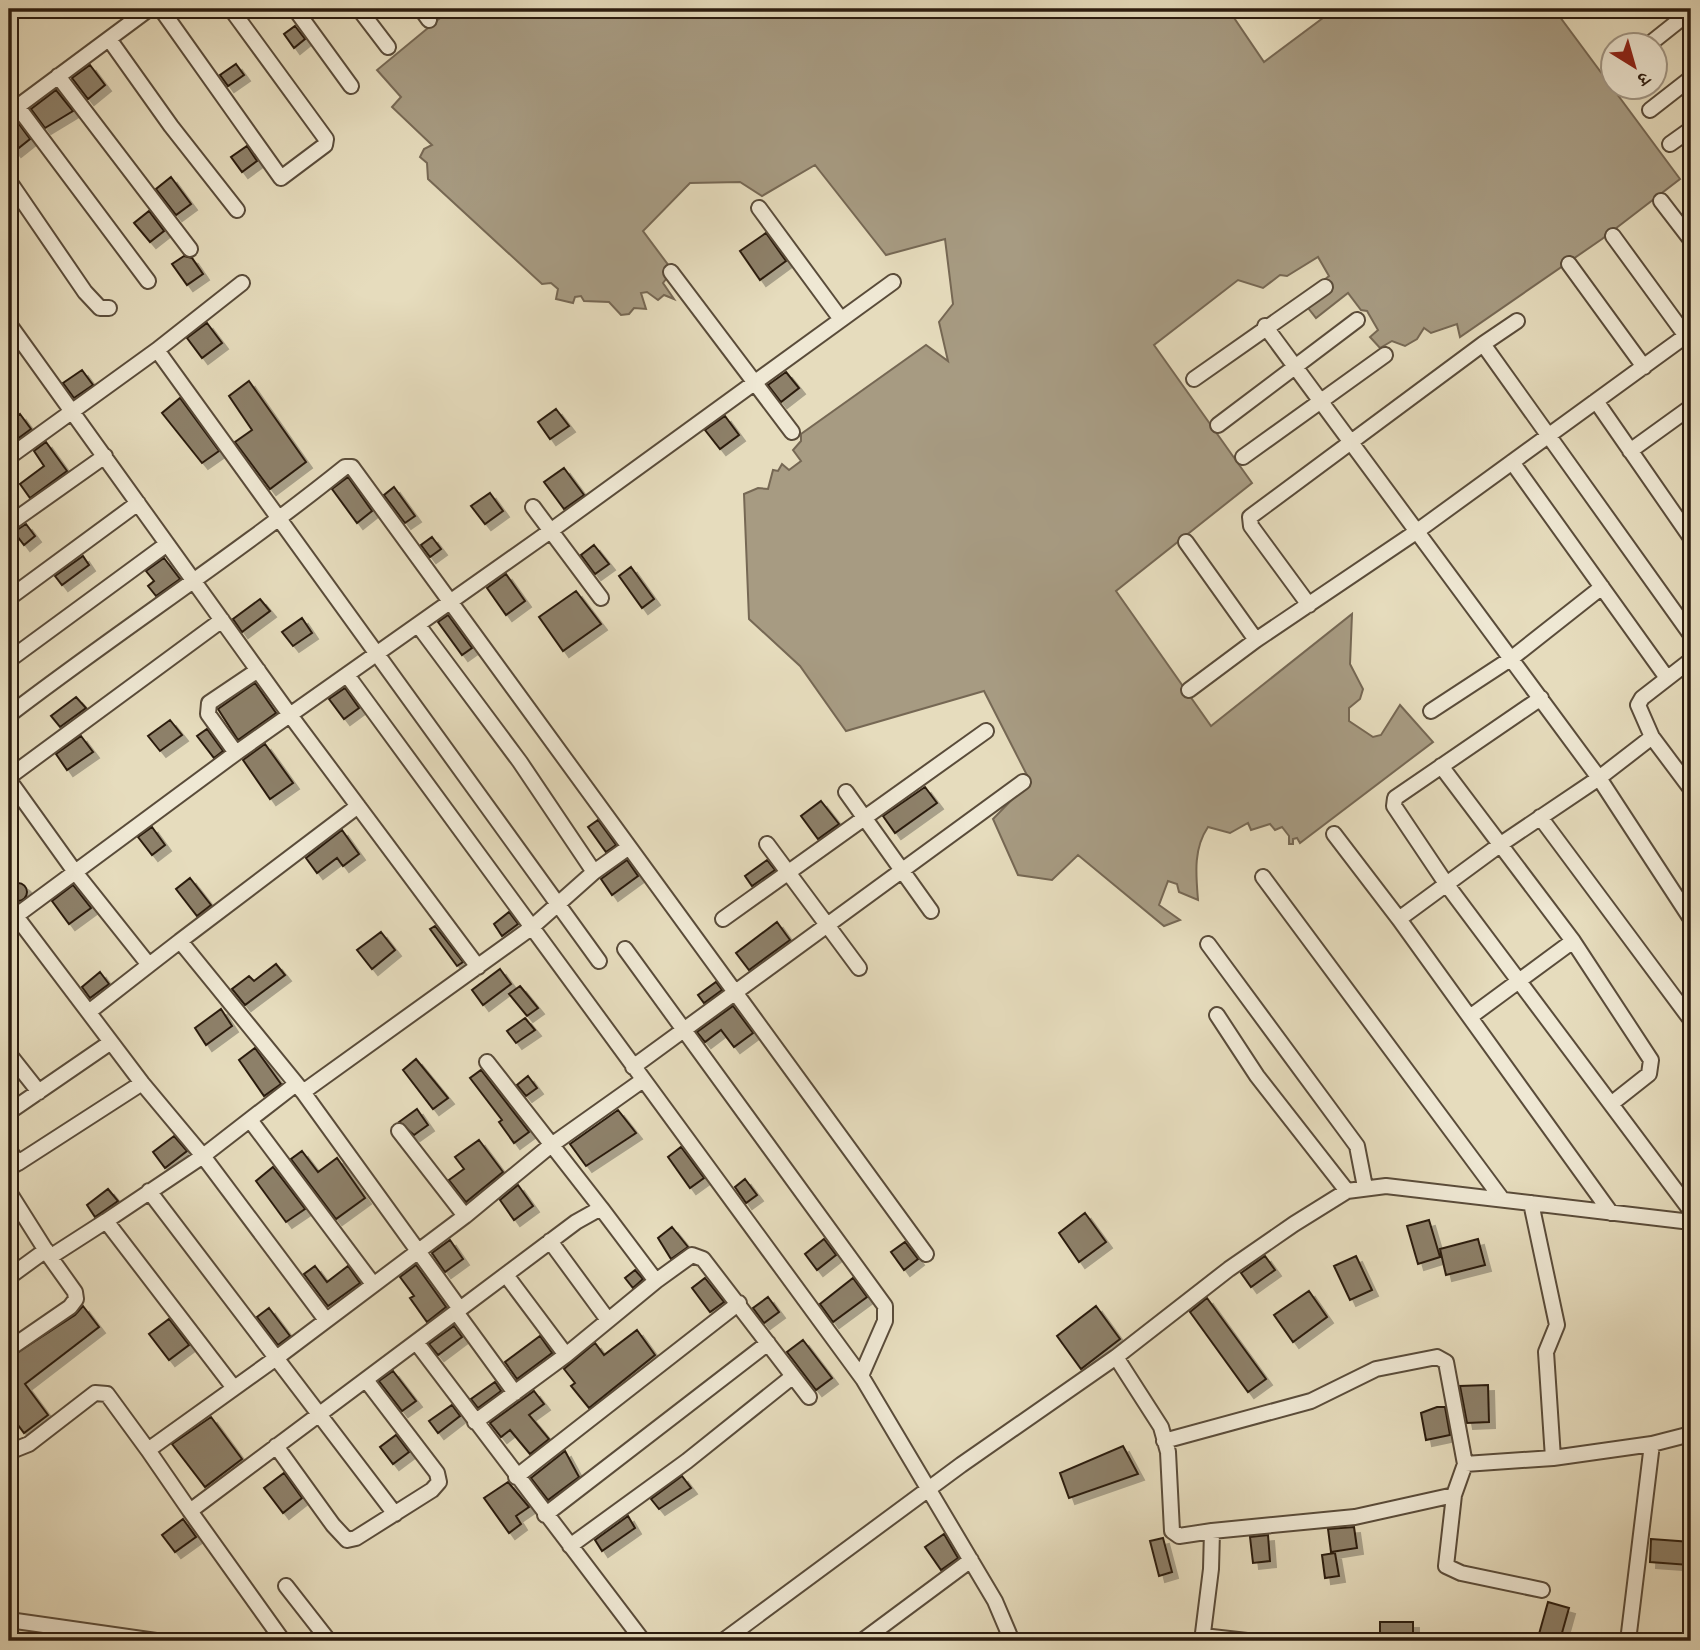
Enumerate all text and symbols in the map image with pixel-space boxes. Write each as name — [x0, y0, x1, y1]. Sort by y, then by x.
north arrow — [1598, 32, 1668, 102]
text: उ — [1630, 63, 1656, 92]

